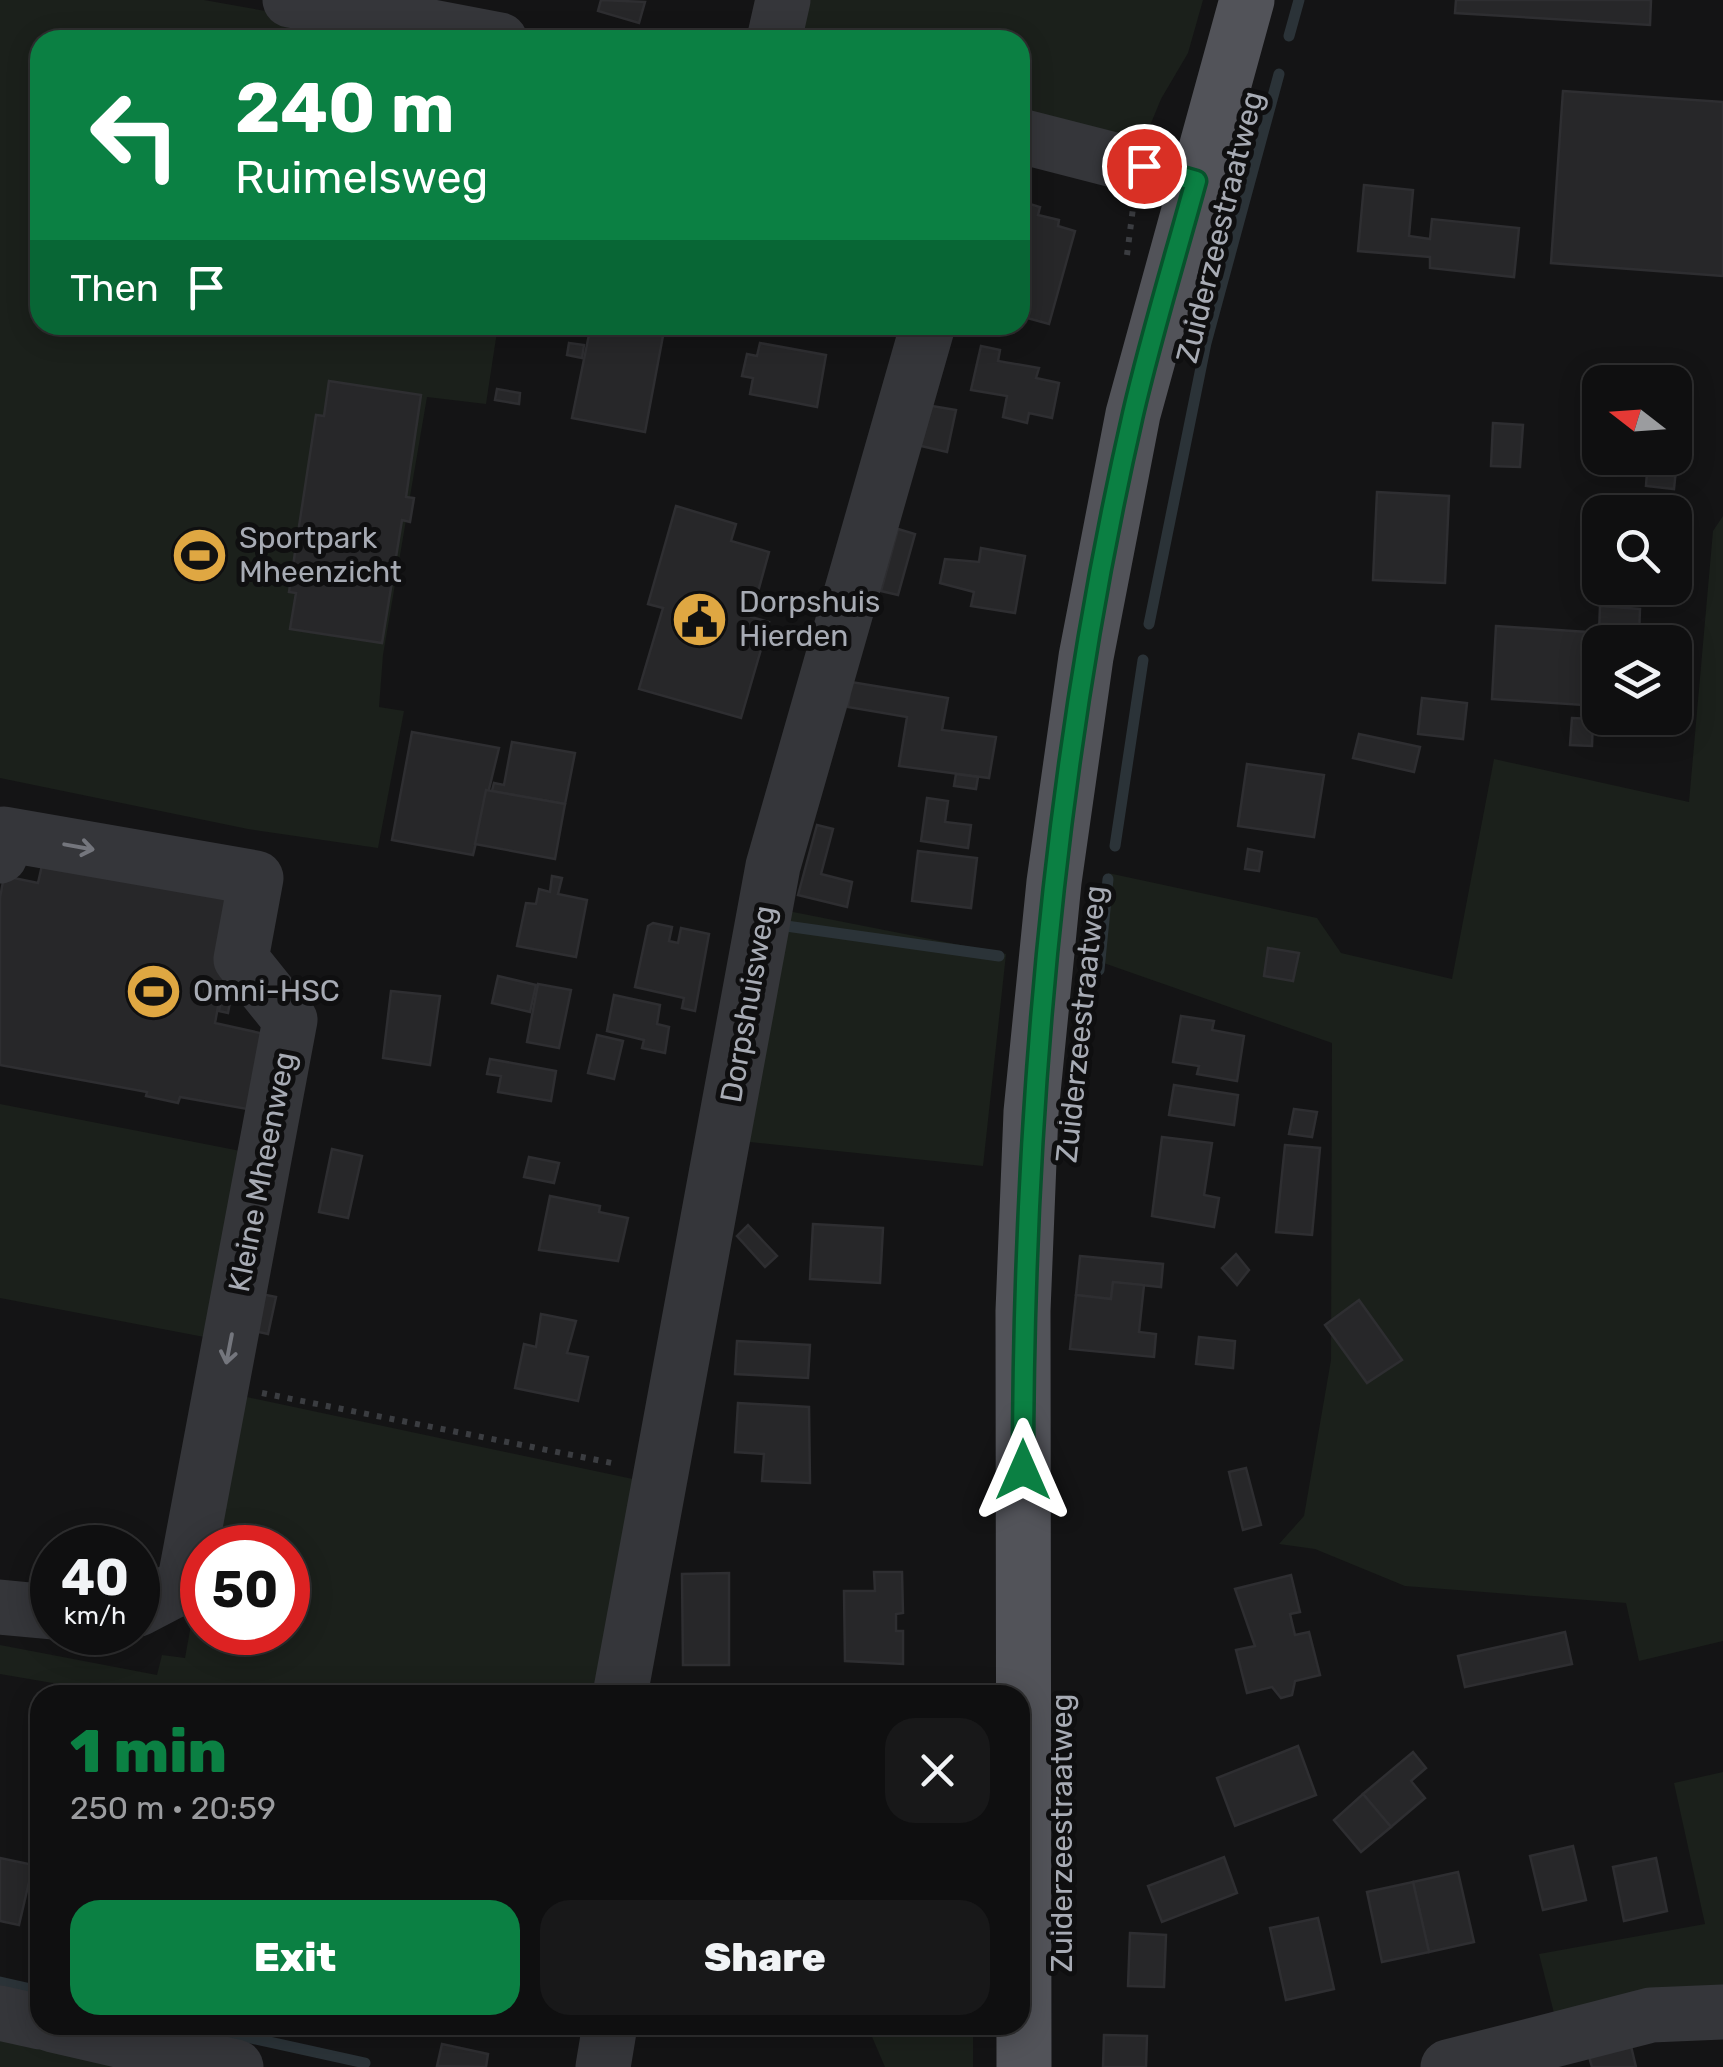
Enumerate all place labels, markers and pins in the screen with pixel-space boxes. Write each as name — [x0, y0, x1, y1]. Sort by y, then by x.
pin — [1102, 124, 1187, 209]
place label: Sportpark Mheenzicht — [239, 520, 402, 590]
sports icon: Sportpark Mheenzicht — [170, 525, 230, 585]
place label: Dorpshuis Hierden — [739, 584, 880, 654]
public building icon: Dorpshuis Hierden — [670, 589, 730, 649]
sports icon: Omni-HSC — [124, 961, 184, 1021]
place label: Omni-HSC — [193, 973, 340, 1009]

